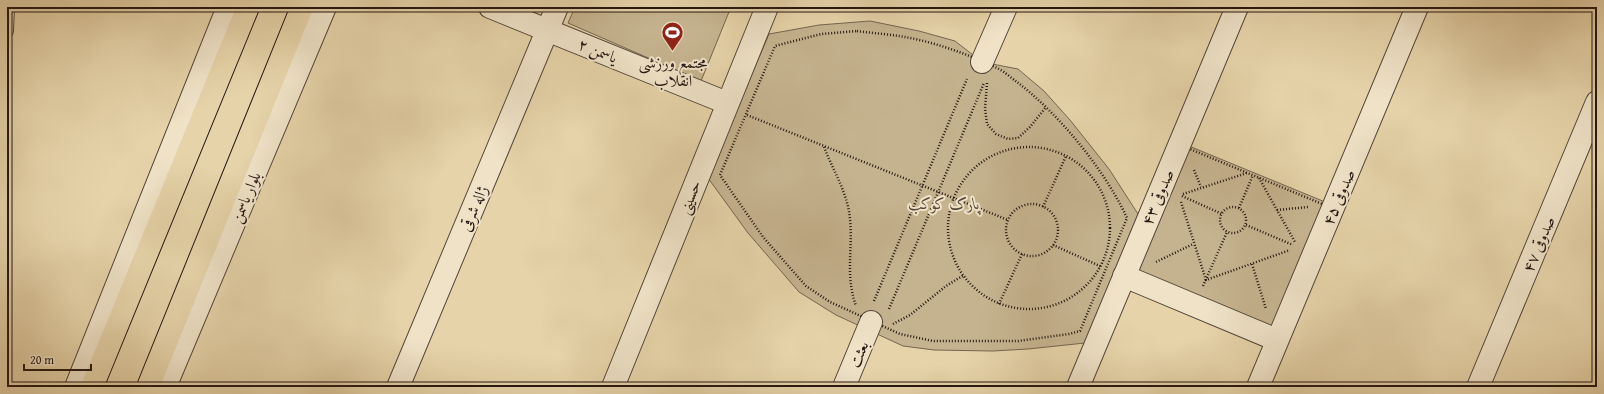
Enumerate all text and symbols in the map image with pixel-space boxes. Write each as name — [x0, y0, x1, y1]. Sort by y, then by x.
sports icon: مجتمع ورزشی انقلاب — [660, 19, 686, 52]
street label: یاسمن ۲ — [575, 31, 622, 69]
place label: مجتمع ورزشی انقلاب — [639, 50, 708, 92]
street label: صدوقی ۴۳ — [1134, 165, 1180, 229]
street label: صدوقی ۴۵ — [1315, 165, 1361, 229]
street label: بلوار یاسمن — [224, 168, 266, 226]
street label: حسینی — [671, 176, 707, 218]
street label: ژاله شرقی — [453, 181, 493, 235]
park label: پارک کوکب — [908, 191, 982, 215]
street label: صدوقی ۴۷ — [1515, 212, 1561, 276]
street label: بعثت — [842, 337, 874, 371]
scale bar — [24, 346, 91, 372]
text: 20 m — [30, 351, 54, 368]

